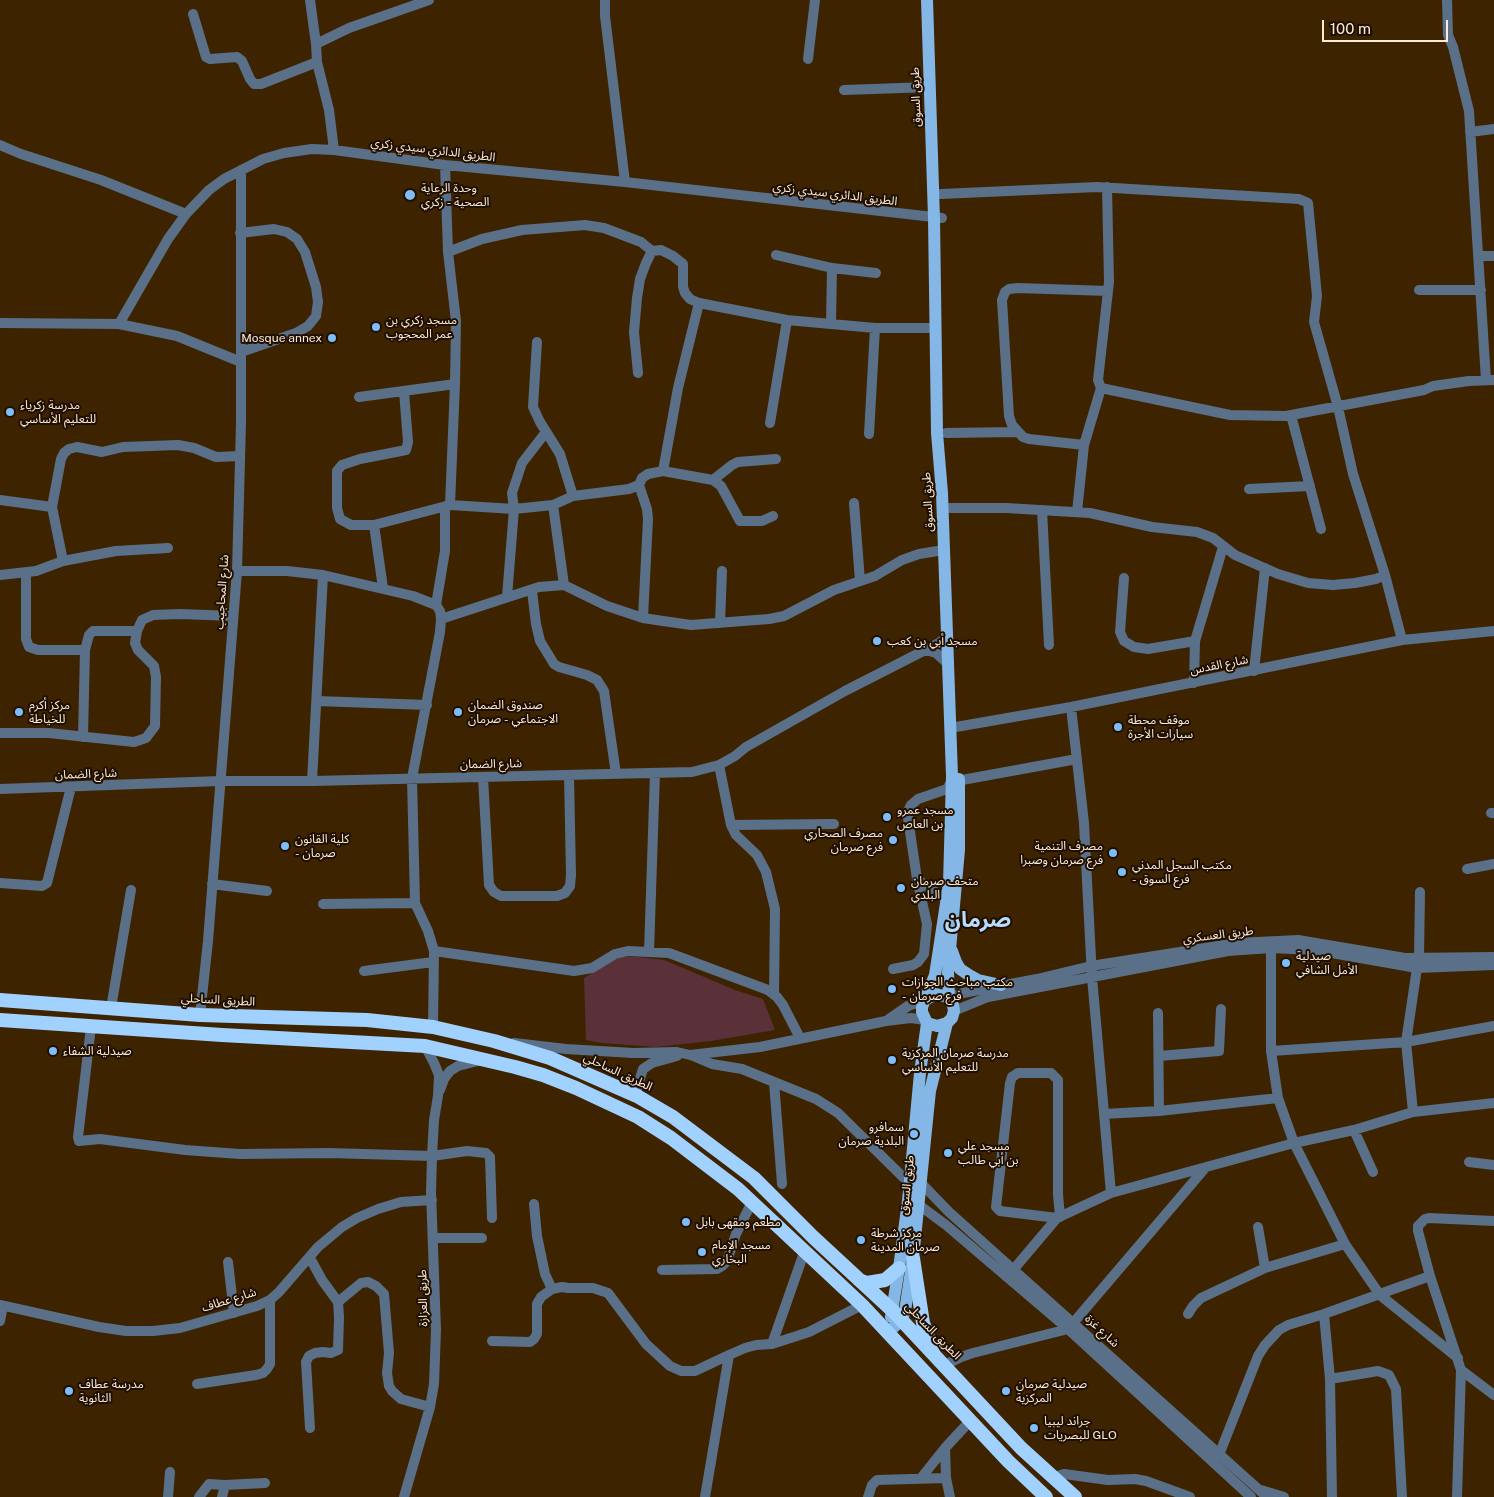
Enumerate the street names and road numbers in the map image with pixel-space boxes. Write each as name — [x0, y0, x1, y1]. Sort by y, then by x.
street label: طريق السوق — [908, 67, 924, 127]
street label: الطريق الدائري سيدي زكري — [370, 135, 496, 165]
street label: الطريق الدائري سيدي زكري — [772, 179, 898, 209]
street label: طريق السوق — [919, 472, 937, 532]
street label: شارع المحاجيب — [212, 554, 232, 630]
street label: شارع القدس — [1189, 652, 1249, 678]
street label: شارع الضمان — [460, 756, 522, 772]
street label: شارع الضمان — [55, 766, 117, 782]
street label: طريق العسكري — [1182, 924, 1254, 946]
street label: الطريق الساحلي — [181, 991, 255, 1009]
street label: الطريق الساحلي — [581, 1050, 655, 1094]
street label: طريق السوق — [897, 1154, 917, 1216]
street label: طريق العزازة — [415, 1269, 431, 1327]
street label: شارع عطاف — [200, 1285, 258, 1315]
street label: الطريق الساحلي — [902, 1299, 964, 1363]
street label: شارع غزة — [1082, 1312, 1122, 1350]

